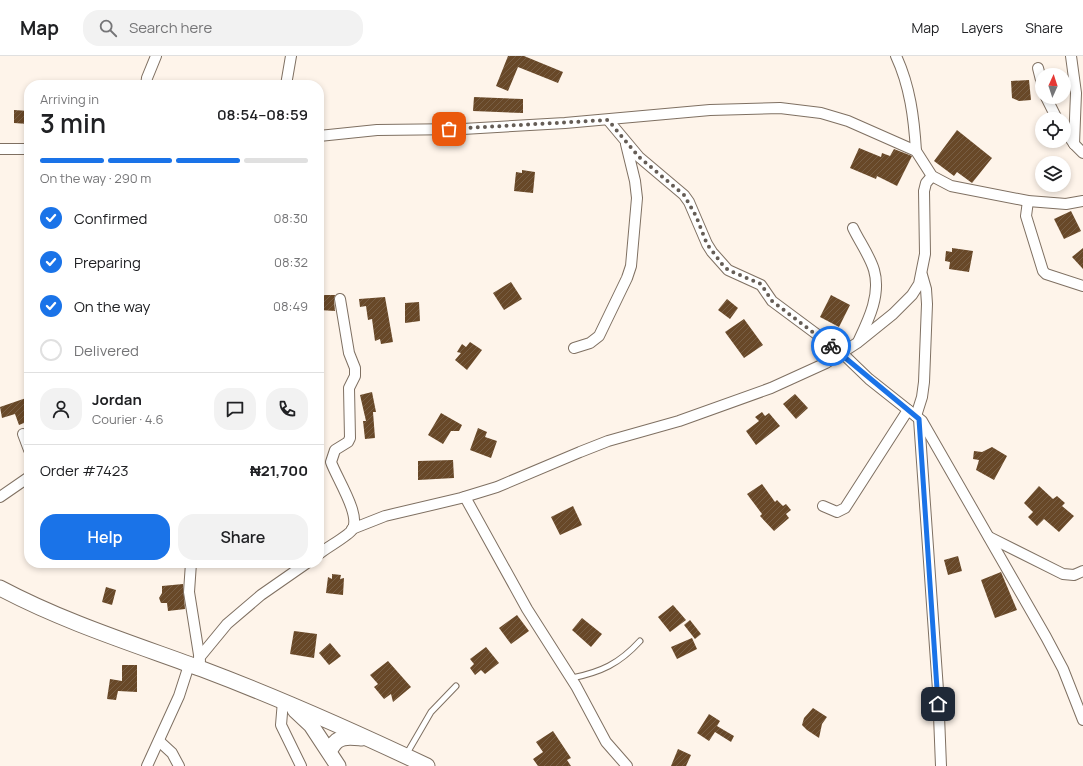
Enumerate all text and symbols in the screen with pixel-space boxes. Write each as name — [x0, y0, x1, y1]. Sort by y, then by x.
search box — [83, 10, 363, 46]
text: Map — [20, 15, 59, 41]
icon: search — [97, 17, 119, 39]
text: Search here — [129, 17, 212, 38]
text: Map — [911, 18, 939, 37]
text: Layers — [961, 18, 1003, 37]
text: Share — [1025, 18, 1063, 37]
north arrow — [1035, 68, 1071, 104]
map controls — [1035, 68, 1071, 192]
text: Arriving in — [40, 90, 99, 108]
text: 08:54–08:59 — [217, 104, 308, 125]
text: 3 min — [40, 105, 106, 141]
pin — [432, 112, 466, 146]
button: locate — [1035, 112, 1071, 148]
icon: bag — [438, 118, 460, 140]
button: layers — [1035, 156, 1071, 192]
text: On the way · 290 m — [40, 169, 151, 187]
icon: check — [40, 207, 62, 229]
text: Confirmed — [74, 208, 147, 229]
text: 08:30 — [274, 209, 308, 227]
icon: check — [40, 251, 62, 273]
text: Preparing — [74, 252, 141, 273]
text: 08:32 — [274, 253, 308, 271]
icon: check — [40, 295, 62, 317]
text: On the way — [74, 296, 150, 317]
text: 08:49 — [273, 297, 308, 315]
courier — [811, 326, 851, 366]
icon: bike — [820, 335, 842, 357]
text: Delivered — [74, 340, 139, 361]
button: person — [40, 388, 82, 430]
button: chat — [214, 388, 256, 430]
button: phone — [266, 388, 308, 430]
text: Jordan — [92, 389, 142, 410]
text: Courier · 4.6 — [92, 410, 164, 428]
text: Order #7423 — [40, 460, 129, 481]
text: ₦21,700 — [250, 460, 308, 481]
button: Help — [40, 514, 170, 560]
button: Share — [178, 514, 308, 560]
pin — [921, 687, 955, 721]
icon: home — [927, 693, 949, 715]

